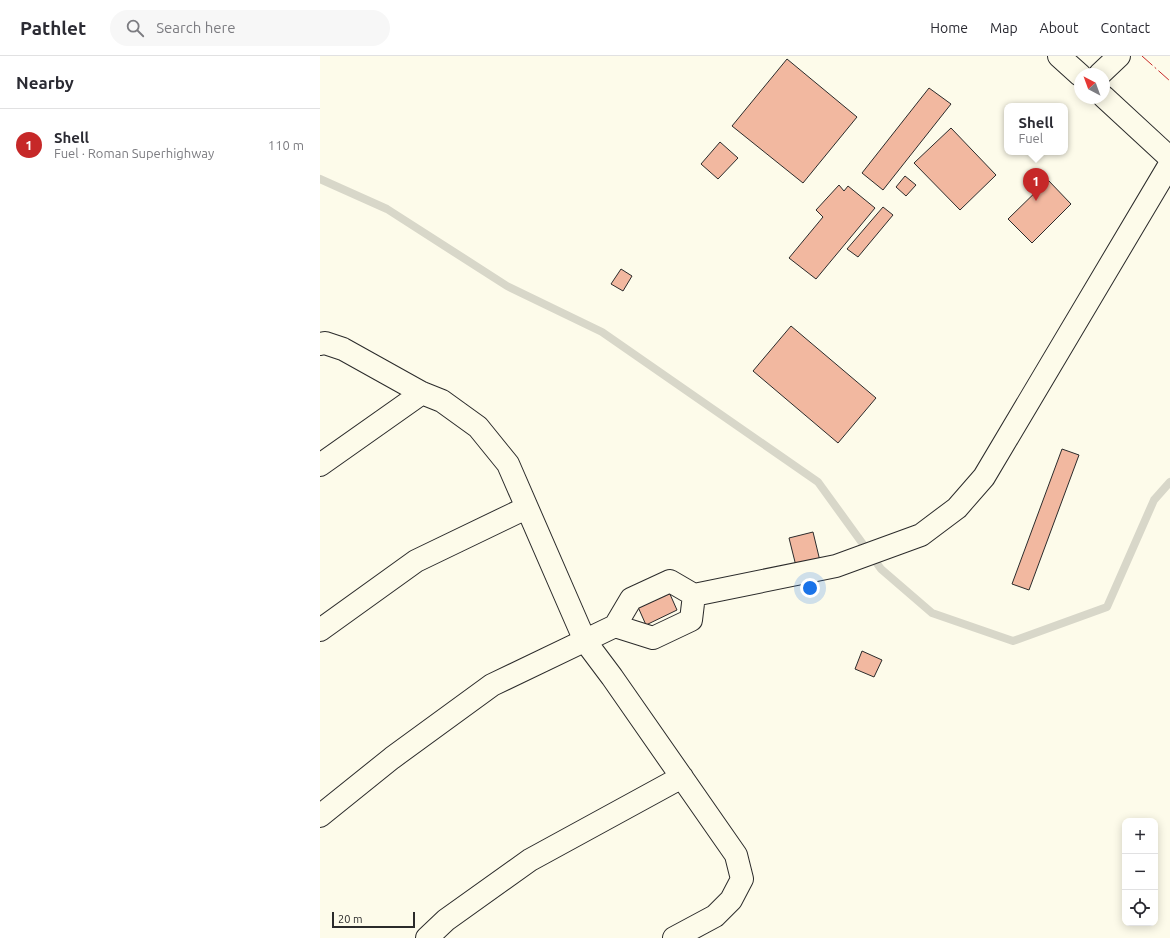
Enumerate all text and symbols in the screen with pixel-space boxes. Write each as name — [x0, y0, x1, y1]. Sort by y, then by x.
search box — [110, 10, 390, 46]
text: Pathlet — [20, 17, 86, 39]
icon: search — [124, 17, 146, 39]
text: Search here — [156, 19, 236, 36]
text: Home — [930, 20, 968, 36]
text: Map — [990, 20, 1018, 36]
text: About — [1040, 20, 1079, 36]
text: Contact — [1101, 20, 1150, 36]
north arrow — [1074, 68, 1110, 104]
text: Nearby — [16, 73, 74, 92]
popup — [1004, 103, 1068, 155]
text: Shell — [1018, 114, 1054, 131]
text: Shell — [54, 129, 89, 146]
text: Fuel — [1018, 131, 1043, 145]
text: 1 — [25, 138, 33, 152]
text: 110 m — [268, 138, 304, 152]
text: Fuel · Roman Superhighway — [54, 146, 214, 160]
pin: 1 — [1023, 168, 1049, 201]
your location — [800, 578, 820, 598]
map controls — [1122, 818, 1158, 926]
button: + — [1122, 818, 1158, 854]
button: − — [1122, 854, 1158, 890]
button: locate — [1122, 890, 1158, 926]
scale bar — [332, 910, 415, 929]
text: 20 m — [338, 913, 362, 925]

